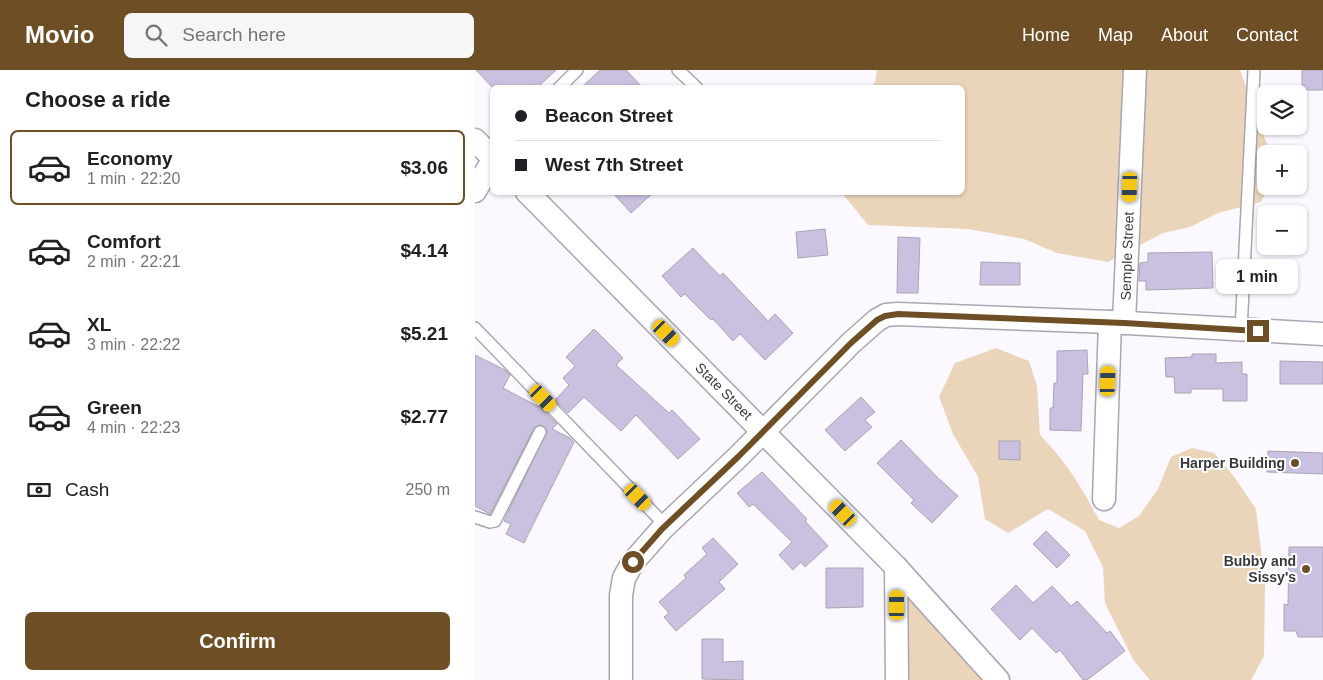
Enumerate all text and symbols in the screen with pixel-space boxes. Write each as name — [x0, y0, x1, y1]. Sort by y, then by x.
search box — [124, 13, 474, 58]
text: Movio — [25, 21, 94, 48]
icon: search — [142, 21, 170, 49]
text: Search here — [182, 24, 286, 45]
text: Home — [1022, 25, 1070, 45]
text: Map — [1098, 25, 1133, 45]
text: About — [1161, 25, 1208, 45]
text: Contact — [1236, 25, 1298, 45]
map controls — [1257, 85, 1307, 255]
button: layers — [1257, 85, 1307, 135]
text: Choose a ride — [25, 87, 170, 112]
text: Beacon Street — [545, 105, 673, 126]
icon: car — [27, 145, 72, 190]
button: + — [1257, 145, 1307, 195]
text: Economy — [87, 148, 173, 169]
text: West 7th Street — [545, 154, 683, 175]
text: $3.06 — [400, 157, 448, 178]
text: 1 min · 22:20 — [87, 170, 180, 187]
car — [1121, 172, 1138, 202]
button: − — [1257, 205, 1307, 255]
street label: Semple Street — [1117, 211, 1137, 301]
icon: car — [27, 228, 72, 273]
text: Comfort — [87, 231, 161, 252]
text: $4.14 — [400, 240, 448, 261]
text: 2 min · 22:21 — [87, 253, 180, 270]
callout: 1 min — [1217, 258, 1299, 294]
text: 1 min — [1236, 268, 1278, 285]
icon: car — [27, 311, 72, 356]
text: XL — [87, 314, 111, 335]
car — [650, 317, 681, 349]
route end — [1247, 320, 1269, 342]
text: $5.21 — [400, 323, 448, 344]
text: 3 min · 22:22 — [87, 336, 180, 353]
street label: State Street — [692, 359, 756, 423]
car — [1099, 366, 1116, 396]
car — [527, 382, 558, 414]
icon: car — [27, 394, 72, 439]
text: Green — [87, 397, 142, 418]
text: $2.77 — [400, 406, 448, 427]
text: 4 min · 22:23 — [87, 419, 180, 436]
place label: Harper Building — [1180, 455, 1285, 471]
marker: Harper Building — [1289, 457, 1301, 469]
icon: cash — [25, 476, 53, 504]
text: Cash — [65, 479, 109, 500]
text: 250 m — [406, 481, 450, 498]
car — [622, 481, 653, 513]
car — [827, 497, 858, 529]
route start — [622, 551, 644, 573]
place label: Bubby and Sissy's — [1224, 553, 1296, 585]
marker: Bubby and Sissy's — [1300, 563, 1312, 575]
car — [889, 590, 904, 620]
button: Confirm — [25, 612, 450, 670]

